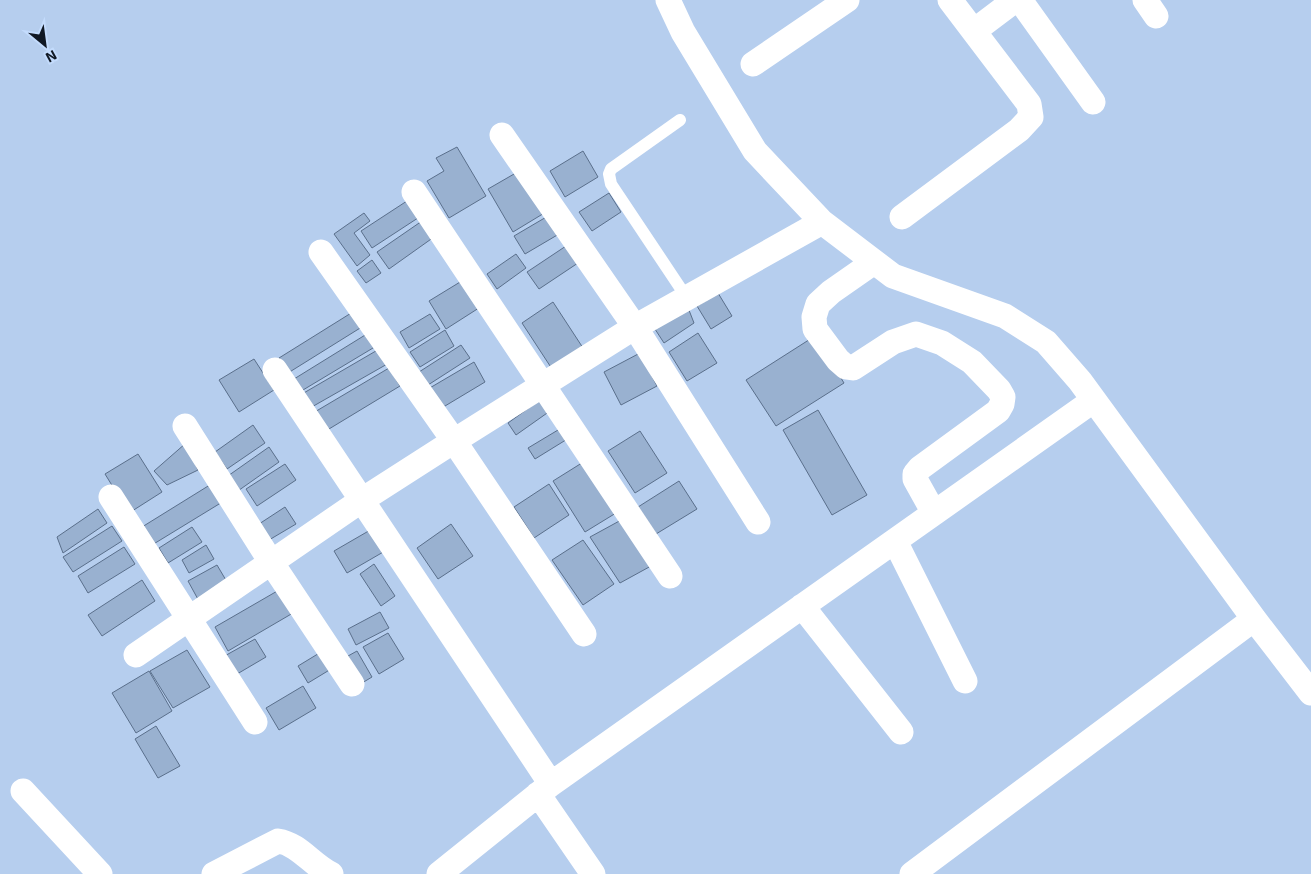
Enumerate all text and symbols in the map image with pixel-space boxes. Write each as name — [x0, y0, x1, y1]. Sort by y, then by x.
north arrow — [20, 20, 70, 70]
text: N — [43, 47, 60, 67]

